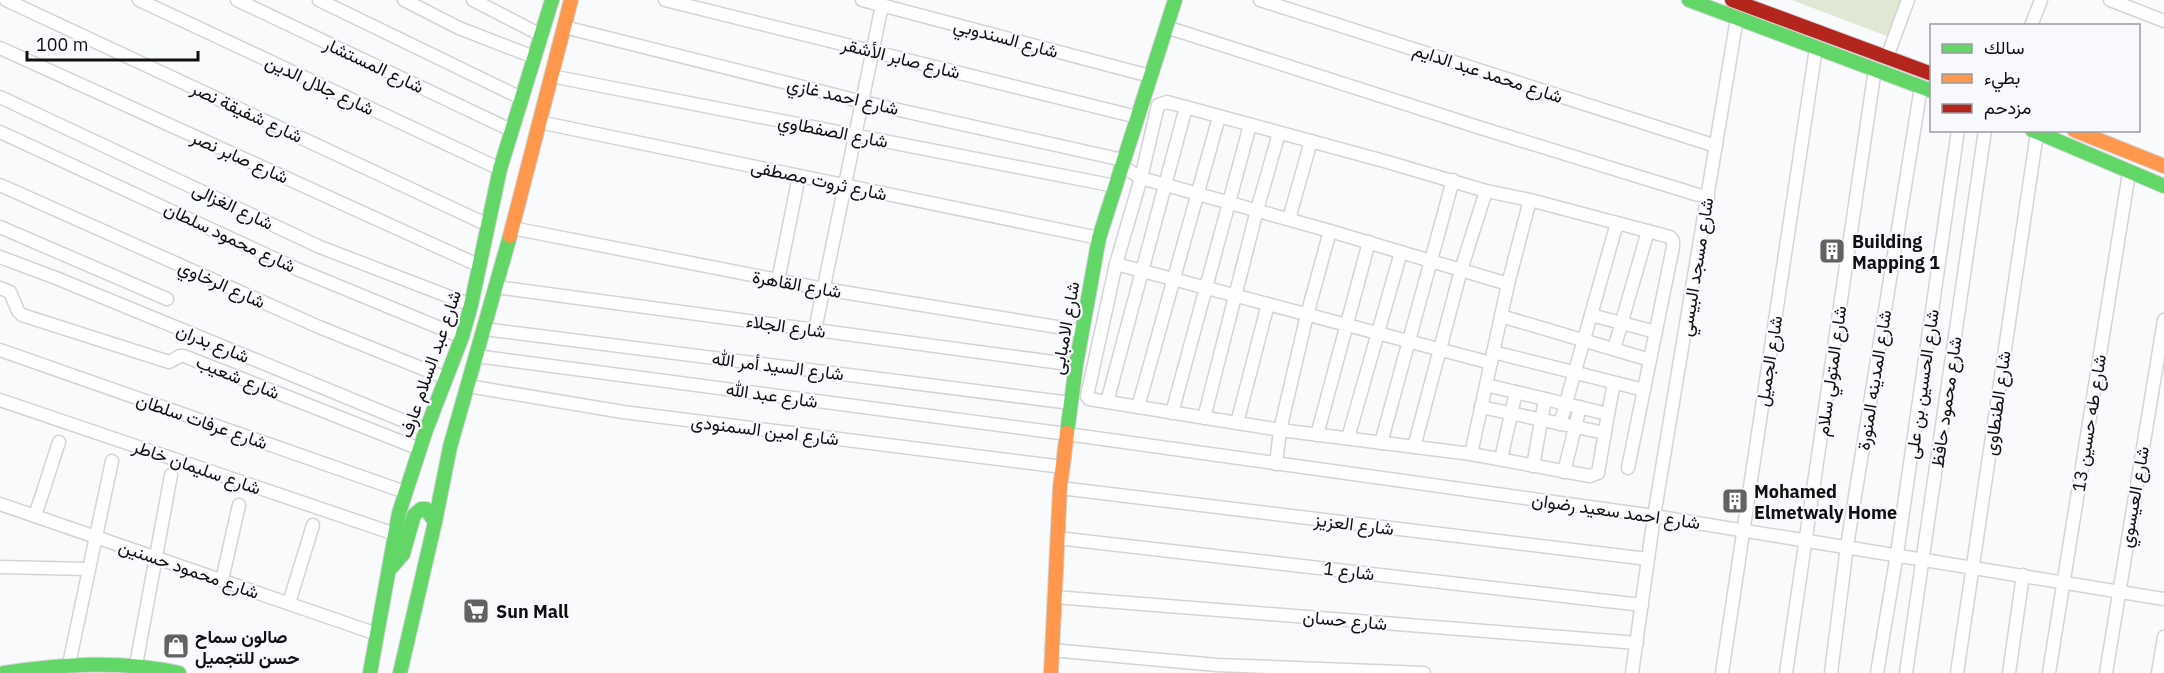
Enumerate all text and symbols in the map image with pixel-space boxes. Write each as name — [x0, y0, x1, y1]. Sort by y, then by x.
street label: شارع السندوبي — [950, 13, 1061, 67]
scale bar — [27, 24, 198, 62]
legend — [1930, 24, 2140, 132]
street label: شارع المستشار — [319, 31, 428, 99]
street label: شارع صابر الأشقر — [838, 32, 963, 85]
text: 100 m — [36, 33, 88, 56]
text: سالك — [1984, 36, 2024, 59]
street label: شارع محمد عبد الدايم — [1410, 38, 1566, 109]
street label: شارع جلال الدين — [262, 50, 378, 121]
text: بطيء — [1984, 66, 2020, 93]
street label: شارع احمد غازي — [784, 72, 901, 124]
street label: شارع شفيقة نصر — [186, 76, 306, 149]
text: مزدحم — [1984, 96, 2031, 120]
street label: شارع الصفطاوي — [775, 109, 890, 157]
street label: شارع صابر نصر — [186, 125, 292, 190]
street label: شارع ثروت مصطفى — [749, 154, 889, 207]
street label: شارع الغزالى — [188, 177, 277, 236]
street label: شارع محمود سلطان — [160, 196, 299, 278]
street label: شارع مسجد البيسي — [1674, 196, 1722, 339]
place label: Building Mapping 1 — [1852, 230, 1940, 274]
building icon: Building Mapping 1 — [1817, 236, 1847, 266]
street label: شارع الرخاوي — [173, 255, 269, 317]
street label: شارع القاهرة — [751, 265, 843, 304]
street label: شارع الامبابى — [1046, 280, 1085, 376]
street label: شارع عبد السلام عارف — [394, 287, 467, 441]
street label: شارع المتولي سلام — [1810, 304, 1855, 438]
street label: شارع المدينه المنورة — [1852, 308, 1897, 452]
street label: شارع الحسين بن على — [1900, 308, 1945, 460]
street label: شارع الجلاء — [745, 309, 827, 344]
street label: شارع الجميل — [1750, 314, 1789, 408]
street label: شارع بدران — [173, 318, 253, 369]
street label: شارع محمود حافظ — [1925, 335, 1968, 469]
street label: شارع السيد أمر الله — [710, 346, 845, 387]
street label: شارع الطنطاوى — [1978, 349, 2017, 457]
street label: شارع شعيب — [192, 350, 283, 405]
street label: شارع طه حسين 13 — [2067, 353, 2112, 494]
street label: شارع عبد الله — [724, 377, 819, 414]
street label: شارع عرفات سلطان — [133, 388, 271, 455]
street label: شارع امين السمنودى — [690, 410, 840, 451]
street label: شارع سليمان خاطر — [129, 434, 264, 501]
street label: شارع العيسوي — [2114, 445, 2158, 550]
place label: Mohamed Elmetwaly Home — [1754, 480, 1897, 524]
building icon: Mohamed Elmetwaly Home — [1720, 486, 1750, 516]
street label: شارع احمد سعيد رضوان — [1530, 488, 1702, 535]
street label: شارع العزيز — [1312, 508, 1395, 541]
street label: شارع محمود حسنين — [115, 534, 262, 605]
street label: شارع 1 — [1322, 556, 1376, 587]
supermarket icon: Sun Mall — [461, 596, 491, 626]
place label: Sun Mall — [496, 600, 569, 623]
street label: شارع حسان — [1302, 605, 1388, 636]
place label: صالون سماح حسن للتجميل — [195, 625, 299, 669]
shop icon: صالون سماح حسن للتجميل — [161, 631, 191, 661]

